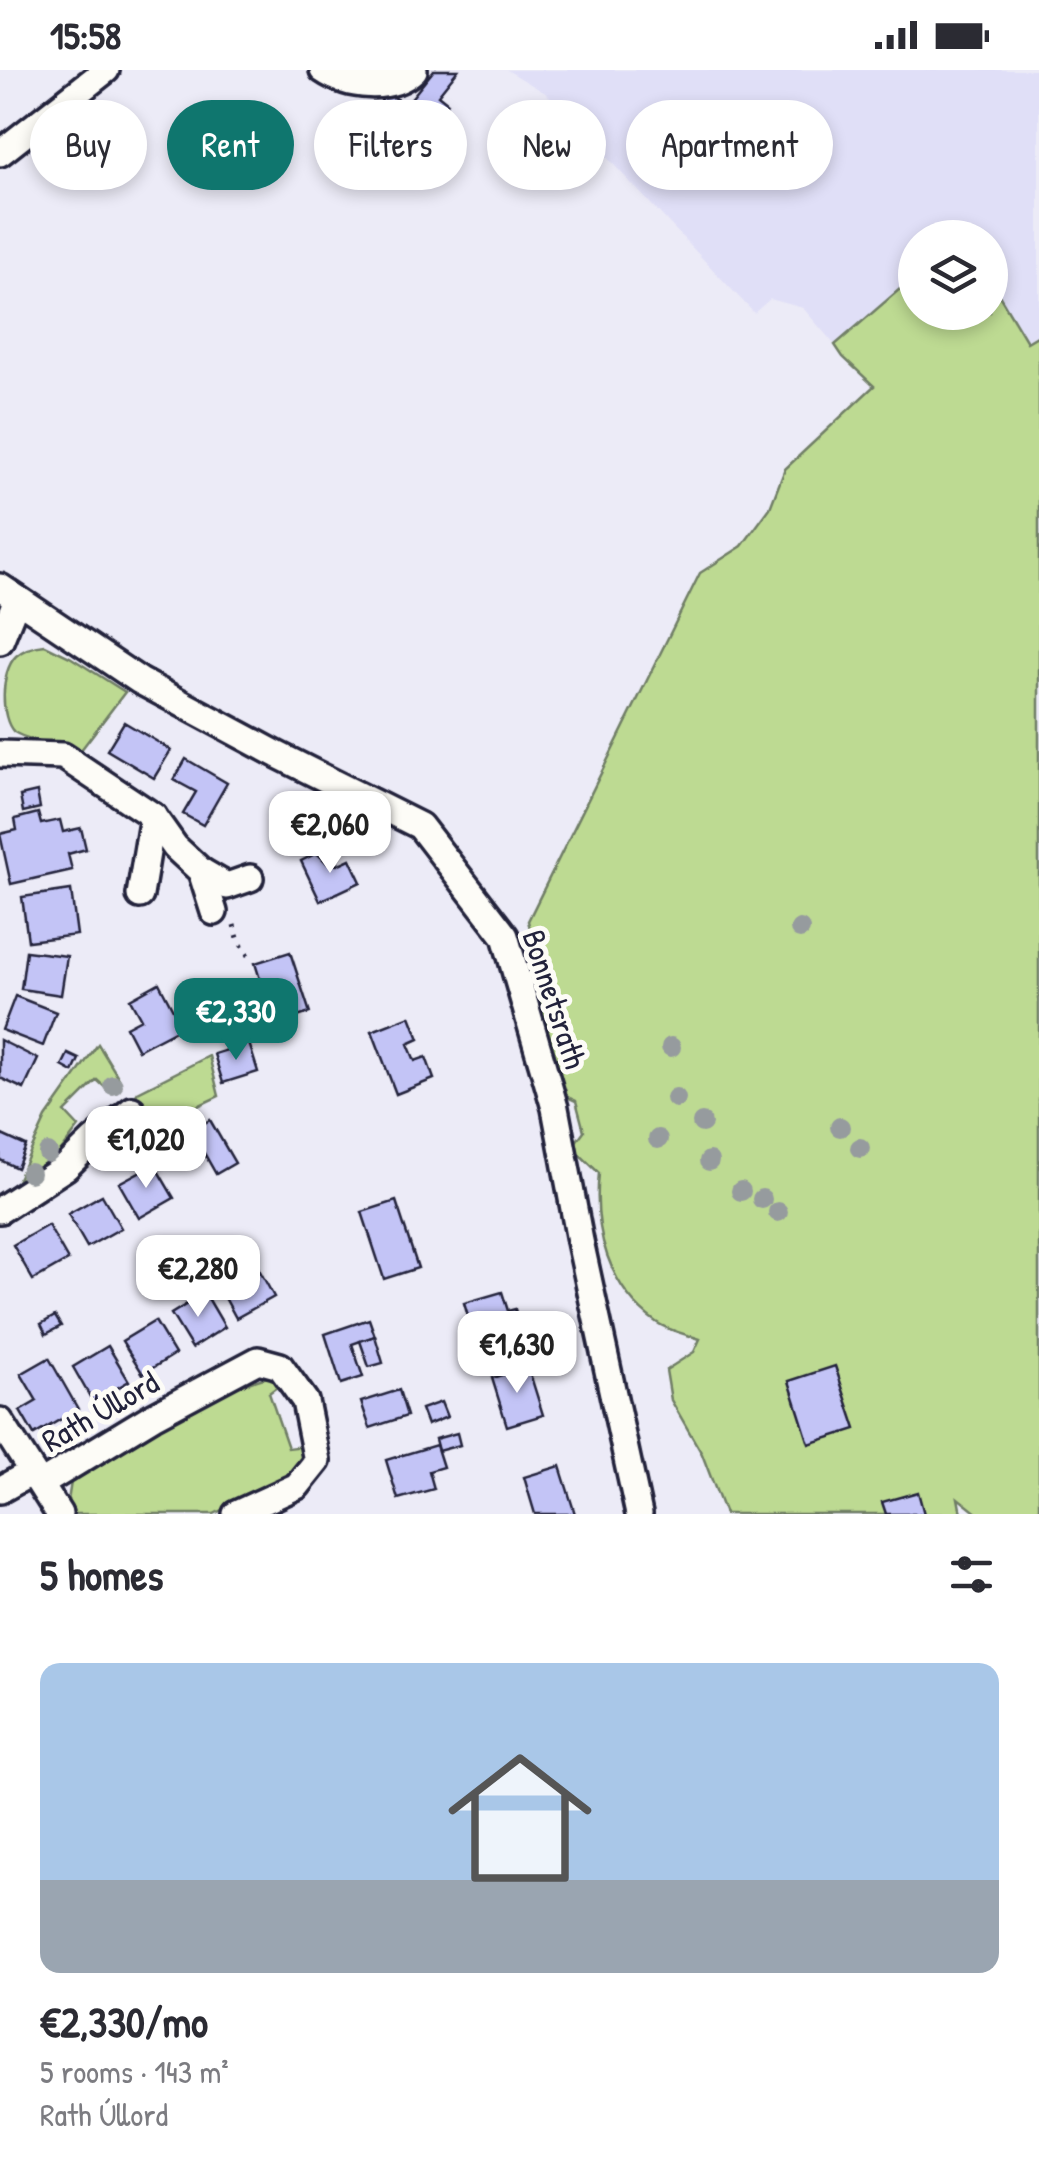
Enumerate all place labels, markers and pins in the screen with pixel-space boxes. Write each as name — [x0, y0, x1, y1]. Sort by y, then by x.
pin: €2,060 — [249, 791, 411, 876]
pin: €2,330 — [155, 978, 317, 1063]
pin: €1,020 — [65, 1106, 227, 1191]
pin: €2,280 — [117, 1235, 279, 1320]
pin: €1,630 — [436, 1311, 598, 1396]

